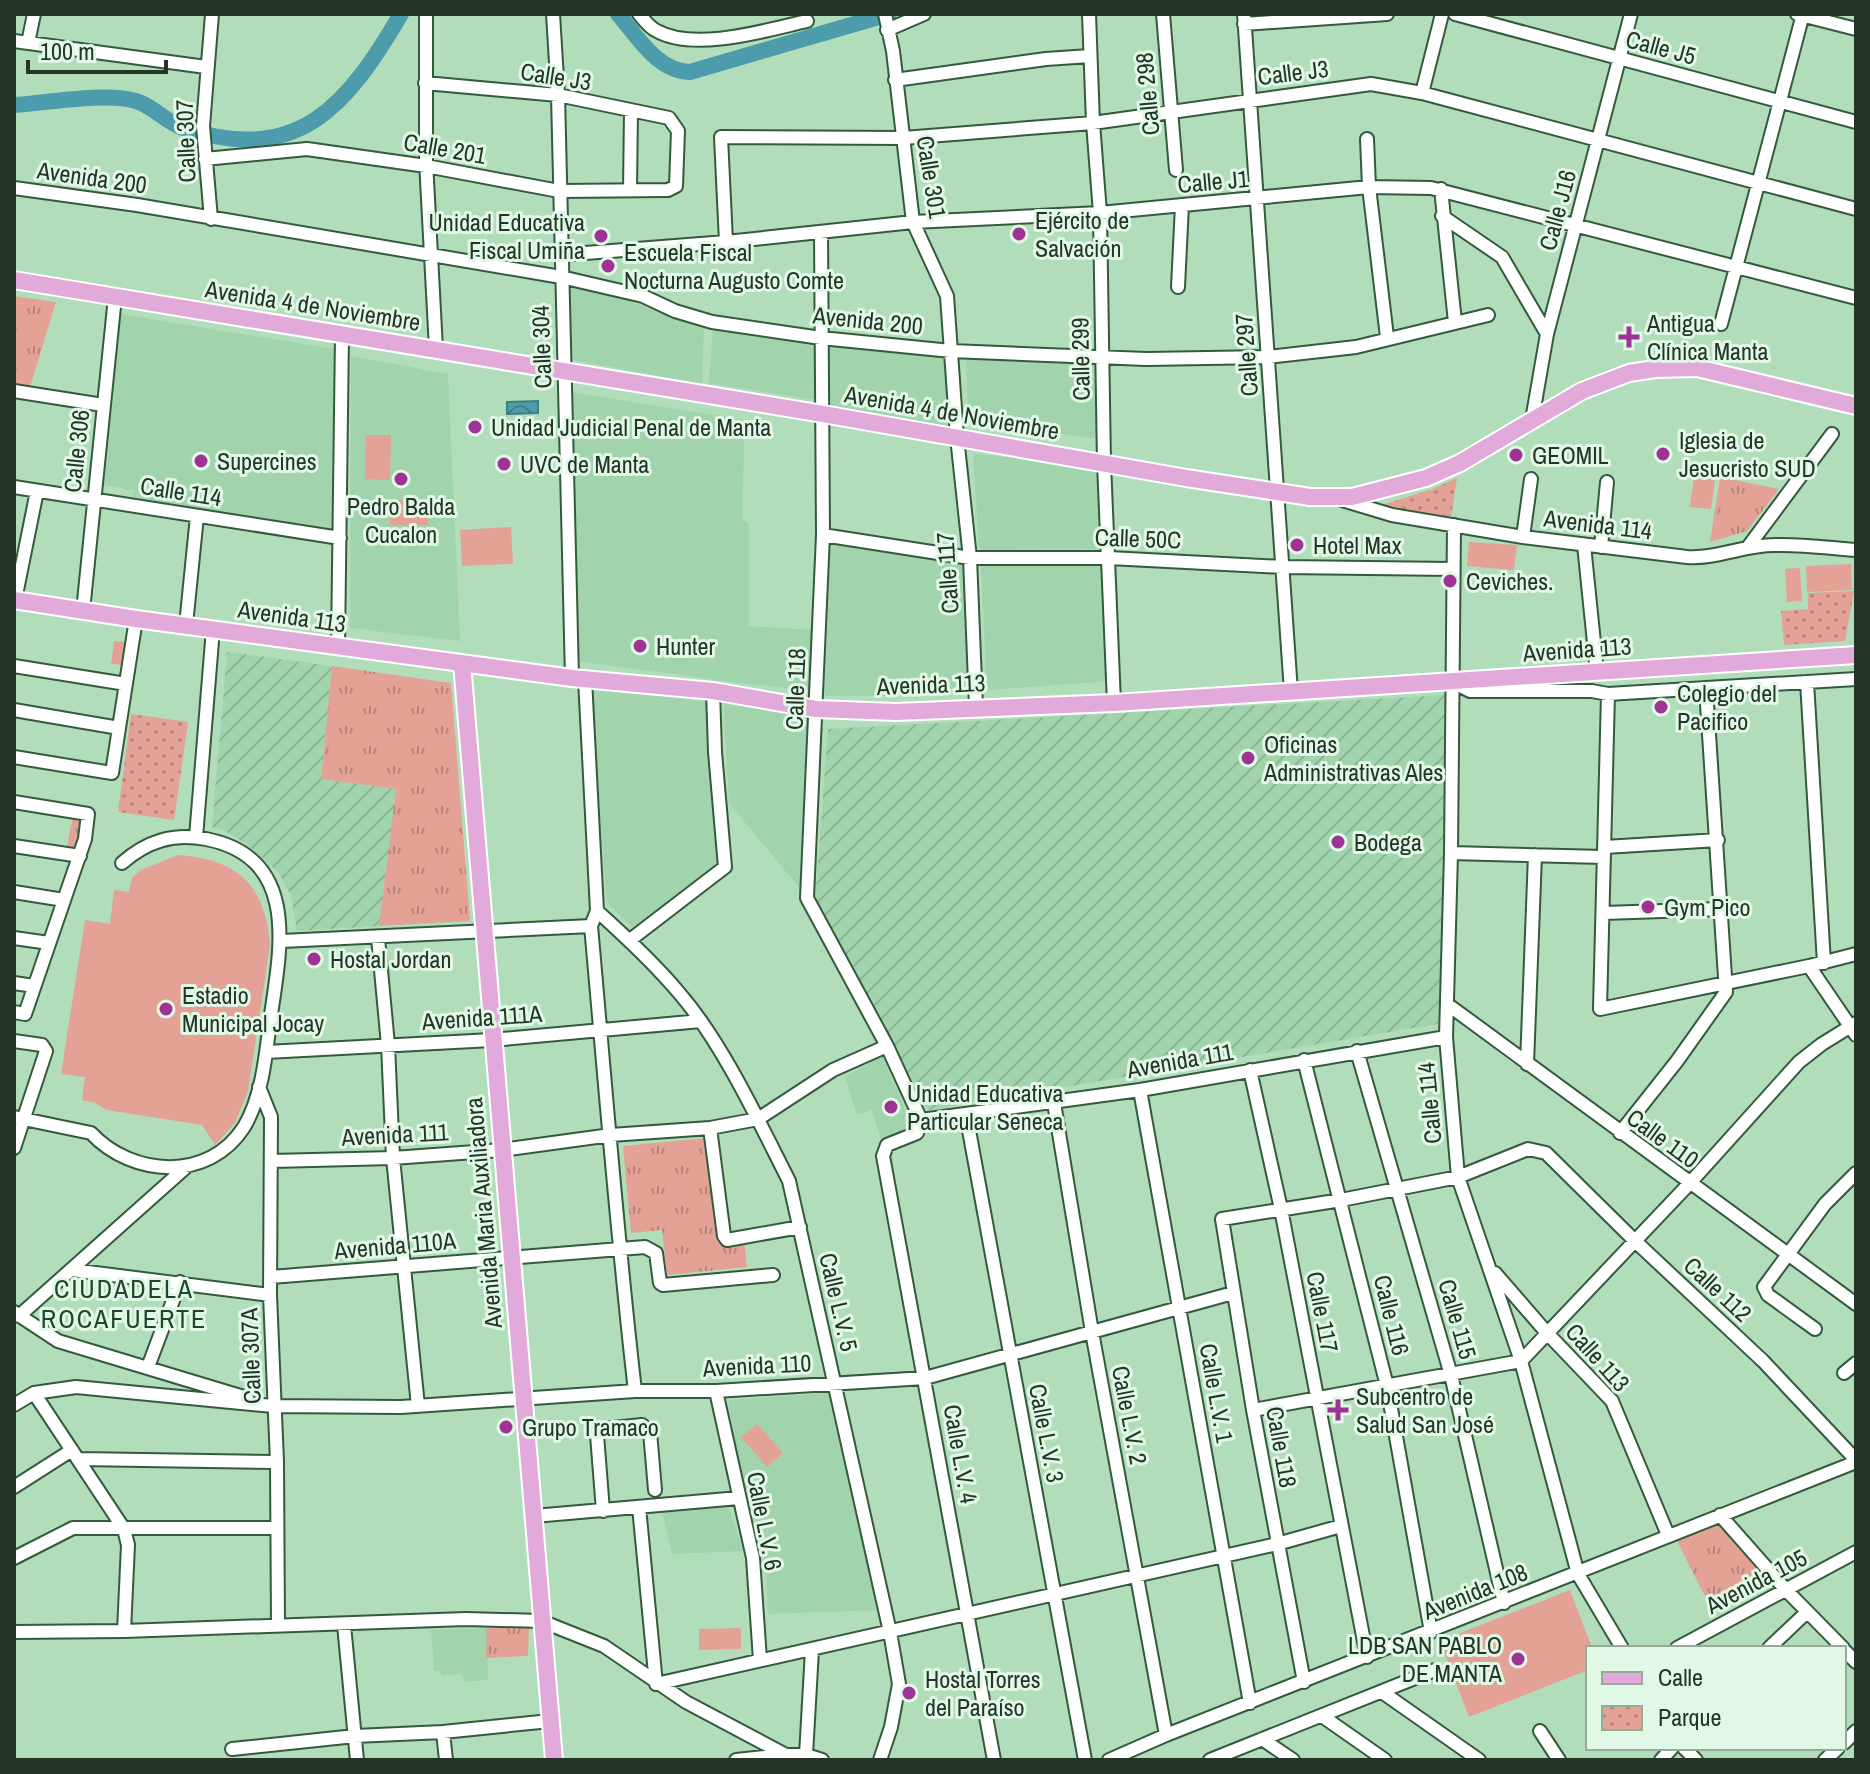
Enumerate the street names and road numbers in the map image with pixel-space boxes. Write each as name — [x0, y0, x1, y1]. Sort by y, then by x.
street label: Calle J5 — [1623, 22, 1700, 72]
street label: Calle 298 — [1127, 51, 1167, 137]
street label: Calle J3 — [1256, 52, 1330, 92]
street label: Calle J3 — [518, 55, 594, 97]
street label: Calle 307 — [168, 99, 202, 183]
street label: Calle 201 — [401, 125, 489, 171]
street label: Calle 301 — [910, 133, 954, 221]
street label: Avenida 200 — [34, 153, 149, 201]
street label: Calle J1 — [1176, 162, 1250, 200]
street label: Calle J16 — [1531, 166, 1583, 254]
street label: Avenida 4 de Noviembre — [202, 272, 423, 338]
street label: Avenida 200 — [811, 298, 924, 342]
street label: Calle 304 — [524, 305, 558, 389]
street label: Calle 297 — [1227, 312, 1265, 398]
street label: Calle 299 — [1063, 317, 1097, 401]
street label: Avenida 4 de Noviembre — [841, 377, 1062, 447]
street label: Calle 306 — [56, 408, 96, 494]
street label: Calle 114 — [138, 469, 224, 513]
street label: Avenida 114 — [1541, 501, 1654, 547]
street label: Calle 50C — [1094, 521, 1182, 555]
street label: Calle 117 — [928, 531, 966, 615]
street label: Avenida 113 — [235, 592, 348, 639]
street label: Avenida 113 — [1521, 629, 1632, 669]
street label: Calle 118 — [778, 648, 812, 730]
street label: Avenida 113 — [875, 666, 986, 702]
street label: Avenida 111A — [420, 997, 544, 1037]
street label: Avenida 111 — [1123, 1035, 1236, 1085]
street label: Calle 114 — [1409, 1061, 1448, 1145]
street label: Avenida Maria Auxiliadora — [457, 1096, 509, 1331]
street label: Calle 110 — [1621, 1101, 1705, 1175]
street label: Avenida 111 — [340, 1115, 449, 1153]
street label: Avenida 110A — [332, 1224, 458, 1266]
street label: Calle 112 — [1677, 1249, 1759, 1329]
street label: Calle L.V. 5 — [812, 1250, 866, 1354]
street label: Calle 117 — [1299, 1269, 1347, 1355]
street label: Calle 116 — [1367, 1271, 1417, 1359]
street label: Calle 115 — [1431, 1275, 1485, 1363]
street label: Calle 307A — [232, 1306, 268, 1405]
street label: Calle 113 — [1559, 1316, 1637, 1398]
street label: Calle L.V. 1 — [1193, 1341, 1241, 1445]
street label: Avenida 110 — [701, 1346, 812, 1384]
street label: Calle L.V. 2 — [1105, 1363, 1155, 1467]
street label: Calle L.V. 3 — [1022, 1381, 1072, 1485]
street label: Calle L.V. 4 — [937, 1402, 985, 1506]
street label: Calle 118 — [1259, 1404, 1305, 1490]
street label: Calle L.V. 6 — [740, 1469, 790, 1573]
street label: Avenida 105 — [1699, 1541, 1812, 1621]
street label: Avenida 108 — [1417, 1556, 1532, 1627]

